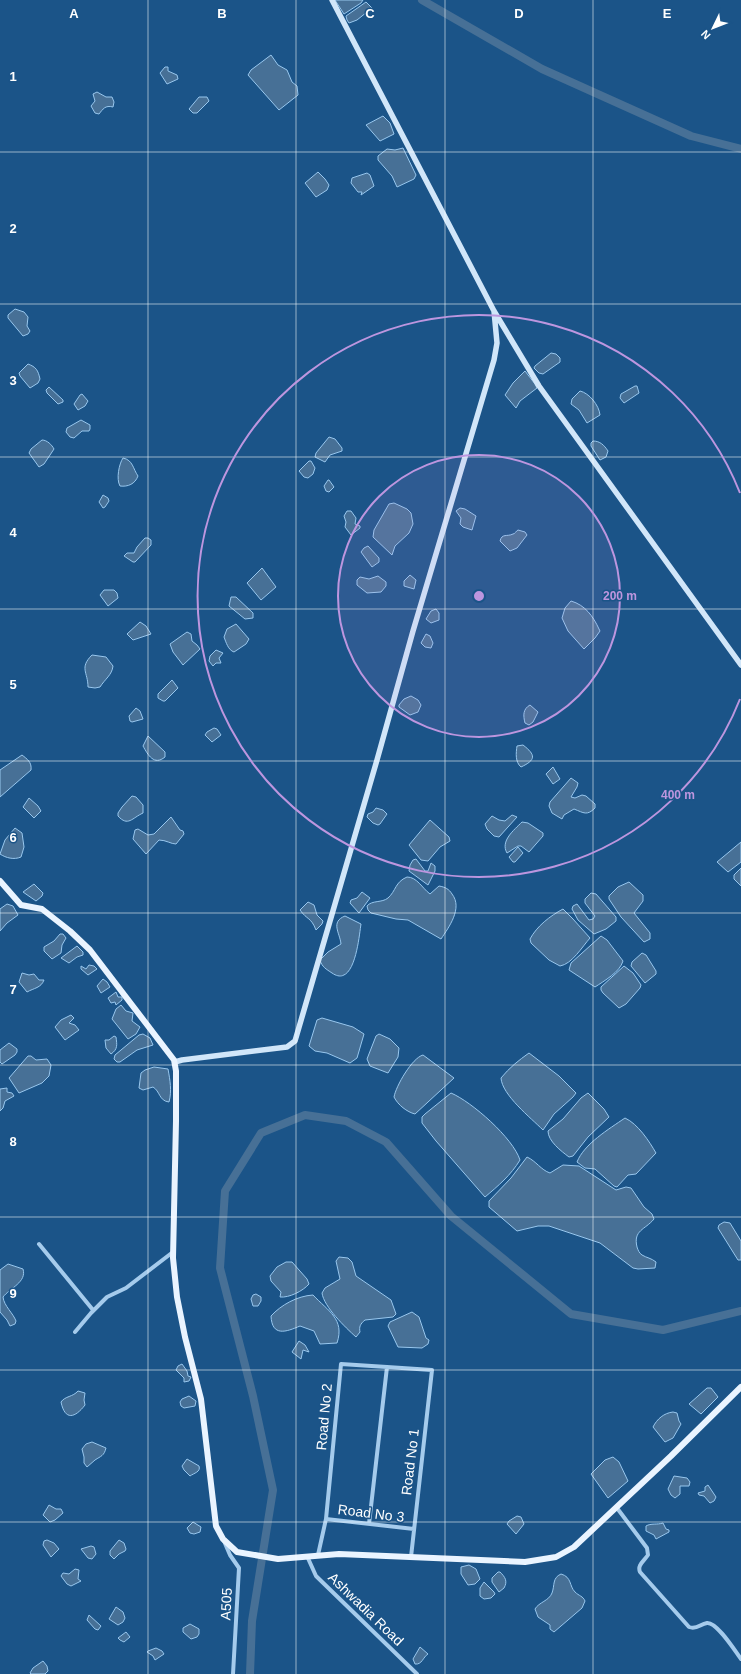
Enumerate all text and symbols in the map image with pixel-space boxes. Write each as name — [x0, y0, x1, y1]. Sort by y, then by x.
text: A — [69, 6, 79, 21]
text: B — [217, 6, 227, 21]
text: C — [365, 6, 375, 21]
text: D — [514, 6, 524, 21]
text: E — [663, 6, 672, 21]
north arrow — [693, 8, 733, 48]
text: N — [699, 28, 713, 42]
text: 1 — [9, 69, 17, 84]
text: 2 — [9, 221, 17, 236]
text: 3 — [9, 373, 17, 388]
text: 4 — [9, 525, 17, 540]
centre of rings — [472, 589, 486, 603]
text: 200 m — [603, 589, 637, 603]
text: 5 — [9, 677, 17, 692]
text: 400 m — [661, 788, 695, 802]
text: 6 — [9, 830, 17, 845]
text: 7 — [9, 982, 17, 997]
text: 8 — [9, 1134, 17, 1149]
text: 9 — [9, 1286, 17, 1301]
street label: Road No 2 — [313, 1383, 335, 1451]
street label: Road No 1 — [398, 1428, 422, 1496]
street label: Road No 3 — [337, 1501, 405, 1525]
street label: Ashwadia Road — [325, 1569, 407, 1649]
street label: A505 — [217, 1587, 235, 1621]

